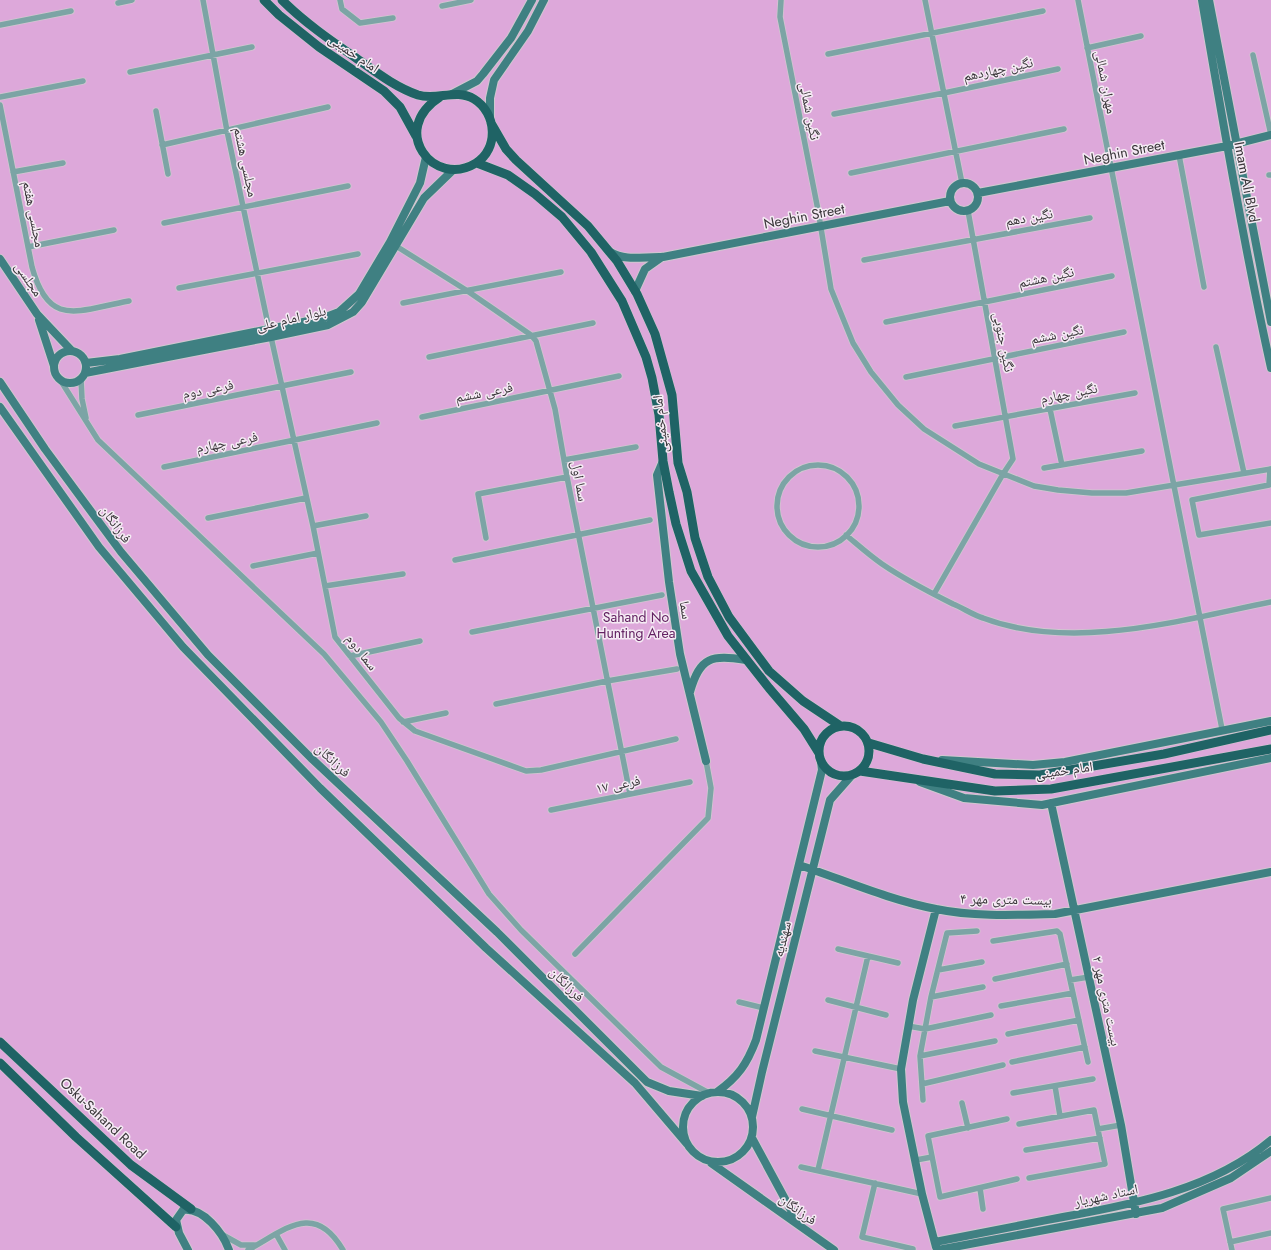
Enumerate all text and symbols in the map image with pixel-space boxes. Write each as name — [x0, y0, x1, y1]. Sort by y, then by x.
street label: امام خمینی — [324, 29, 384, 77]
street label: مهران شمالی — [1090, 49, 1122, 115]
street label: نگین چهاردهم — [961, 52, 1035, 86]
street label: نگین شمالی — [795, 80, 825, 142]
street label: مجلسی هشتم — [229, 125, 263, 199]
street label: Neghin Street — [1082, 134, 1167, 170]
street label: Imam Ali Blvd — [1229, 140, 1265, 224]
street label: مجلسی هفتم — [18, 179, 50, 249]
street label: Neghin Street — [762, 198, 847, 234]
street label: نگین دهم — [1004, 203, 1055, 231]
street label: مجلسی — [10, 258, 48, 300]
street label: نگین هشتم — [1016, 261, 1076, 293]
street label: بلوار امام علی — [254, 300, 328, 336]
street label: نگین جنوبی — [988, 310, 1020, 374]
street label: نگین ششم — [1029, 319, 1085, 349]
street label: فرعی دوم — [181, 374, 235, 404]
street label: فرعی ششم — [453, 377, 515, 407]
street label: نگین چهارم — [1039, 378, 1099, 408]
street label: امام خمینی — [647, 394, 673, 454]
street label: فرعی چهارم — [194, 426, 260, 458]
street label: سما اول — [567, 459, 593, 503]
street label: فرزانگان — [95, 501, 137, 547]
street label: سما — [675, 599, 697, 621]
park label: Sahand No Hunting Area — [596, 607, 676, 643]
street label: سما دوم — [341, 629, 383, 675]
street label: فرزانگان — [311, 738, 355, 782]
street label: امام خمینی — [1034, 756, 1094, 784]
street label: فرعی ۱۷ — [594, 770, 642, 798]
street label: بیست متری مهر ۴ — [960, 888, 1052, 910]
street label: سهندیه — [768, 919, 796, 959]
street label: بیست متری مهر ۲ — [1088, 954, 1126, 1048]
street label: فرزانگان — [545, 962, 589, 1006]
street label: Osku-Sahand Road — [56, 1073, 150, 1163]
street label: استاد شهریار — [1071, 1178, 1140, 1212]
street label: فرزانگان — [775, 1188, 821, 1230]

